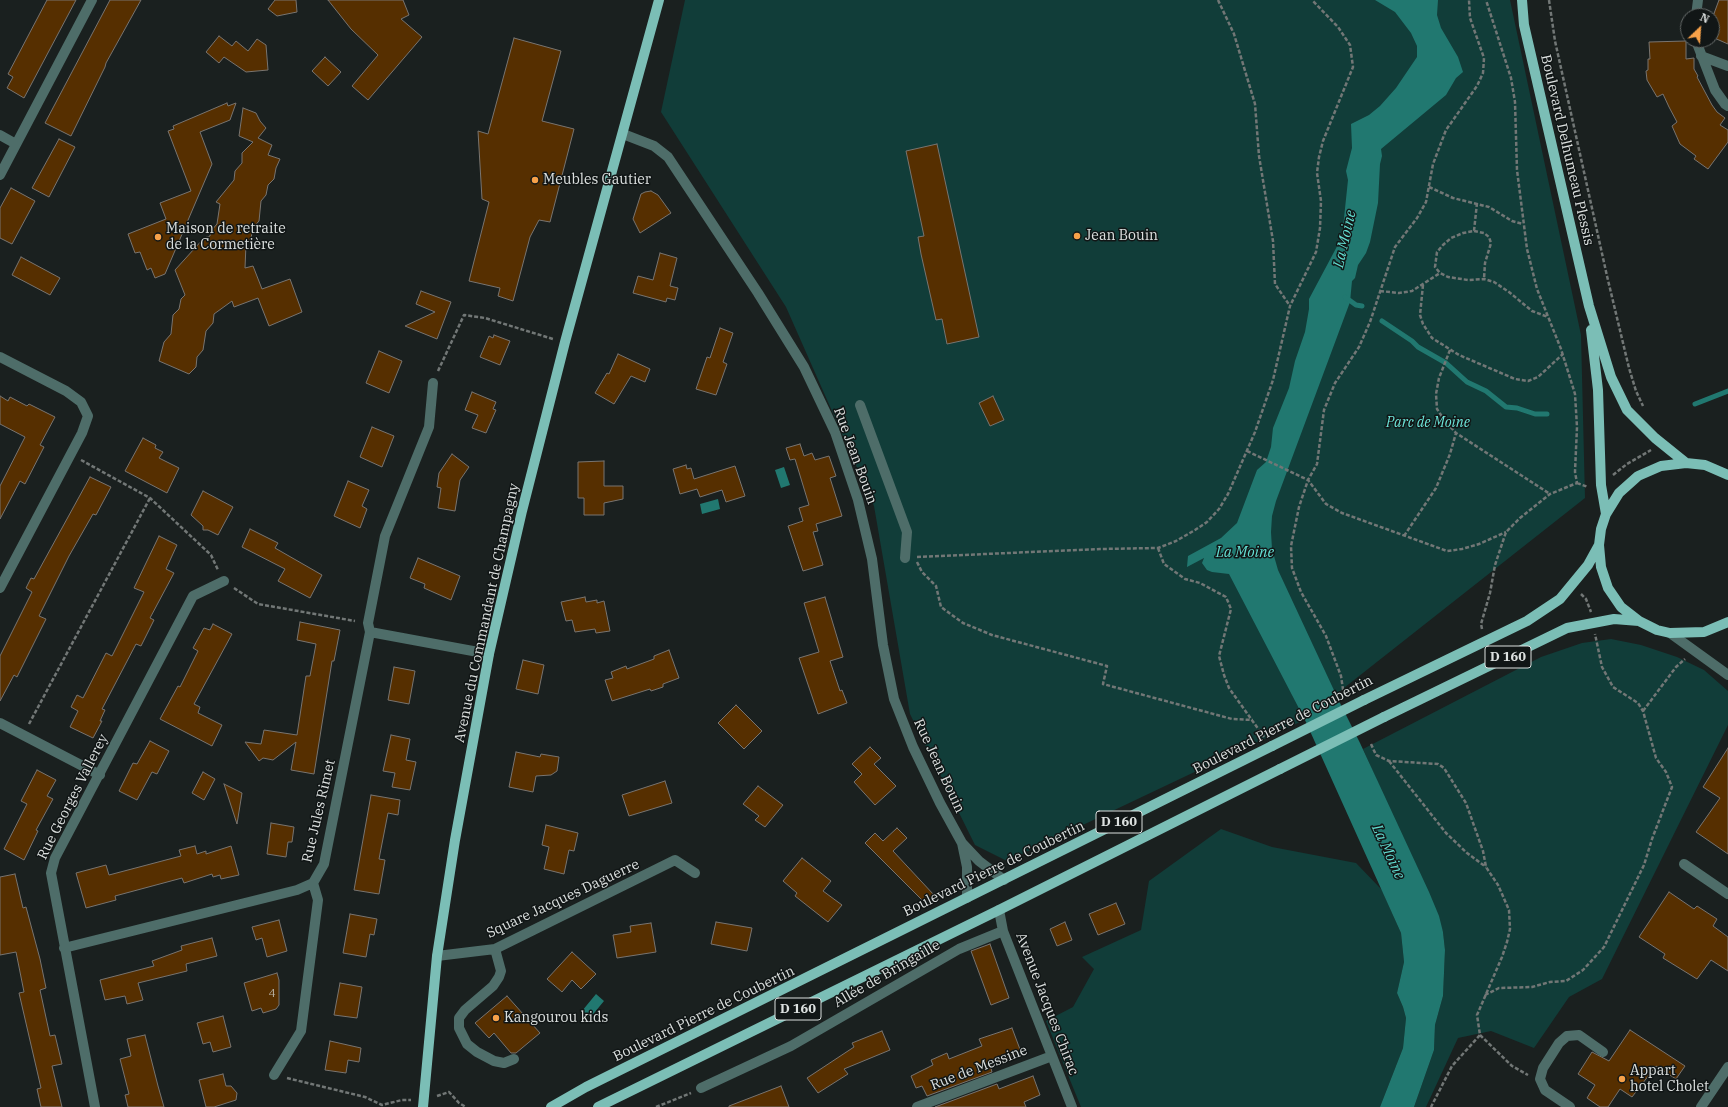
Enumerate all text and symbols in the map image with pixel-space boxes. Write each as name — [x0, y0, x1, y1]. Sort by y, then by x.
north arrow — [1680, 8, 1720, 48]
text: N — [1698, 10, 1712, 26]
street label: Boulevard Delhumeau Plessis — [1537, 53, 1597, 247]
place label: Meubles Gautier — [543, 172, 651, 188]
marker: Meubles Gautier — [530, 175, 540, 185]
water label: La Moine — [1330, 208, 1360, 270]
place label: Maison de retraite de la Cormetière — [166, 221, 286, 254]
place label: Jean Bouin — [1085, 228, 1158, 244]
marker: Jean Bouin — [1072, 231, 1082, 241]
marker: Maison de retraite de la Cormetière — [153, 232, 163, 242]
street label: Rue Jean Bouin — [830, 405, 880, 507]
park label: Parc de Moine — [1386, 415, 1470, 431]
street label: Avenue du Commandant de Champagny — [451, 482, 523, 744]
water label: La Moine — [1216, 544, 1274, 562]
road number: D 160 — [1485, 646, 1531, 668]
street label: Boulevard Pierre de Coubertin — [1190, 672, 1376, 778]
street label: Rue Jean Bouin — [910, 716, 968, 816]
street label: Rue Georges Vallerey — [34, 731, 112, 863]
street label: Rue Jules Rimet — [299, 758, 339, 864]
road number: D 160 — [1096, 811, 1142, 833]
street label: Boulevard Pierre de Coubertin — [901, 818, 1087, 920]
water label: La Moine — [1367, 822, 1409, 882]
street label: Square Jacques Daguerre — [484, 856, 642, 942]
street label: Avenue Jacques Chirac — [1012, 930, 1082, 1078]
street label: Allée de Bringaille — [831, 937, 943, 1011]
street label: Boulevard Pierre de Coubertin — [611, 963, 797, 1065]
house number: 4 — [268, 987, 276, 1001]
road number: D 160 — [775, 998, 821, 1020]
place label: Kangourou kids — [504, 1010, 608, 1026]
marker: Kangourou kids — [491, 1013, 501, 1023]
street label: Rue de Messine — [928, 1042, 1030, 1094]
place label: Appart hotel Cholet — [1630, 1063, 1709, 1096]
marker: Appart hotel Cholet — [1617, 1074, 1627, 1084]

